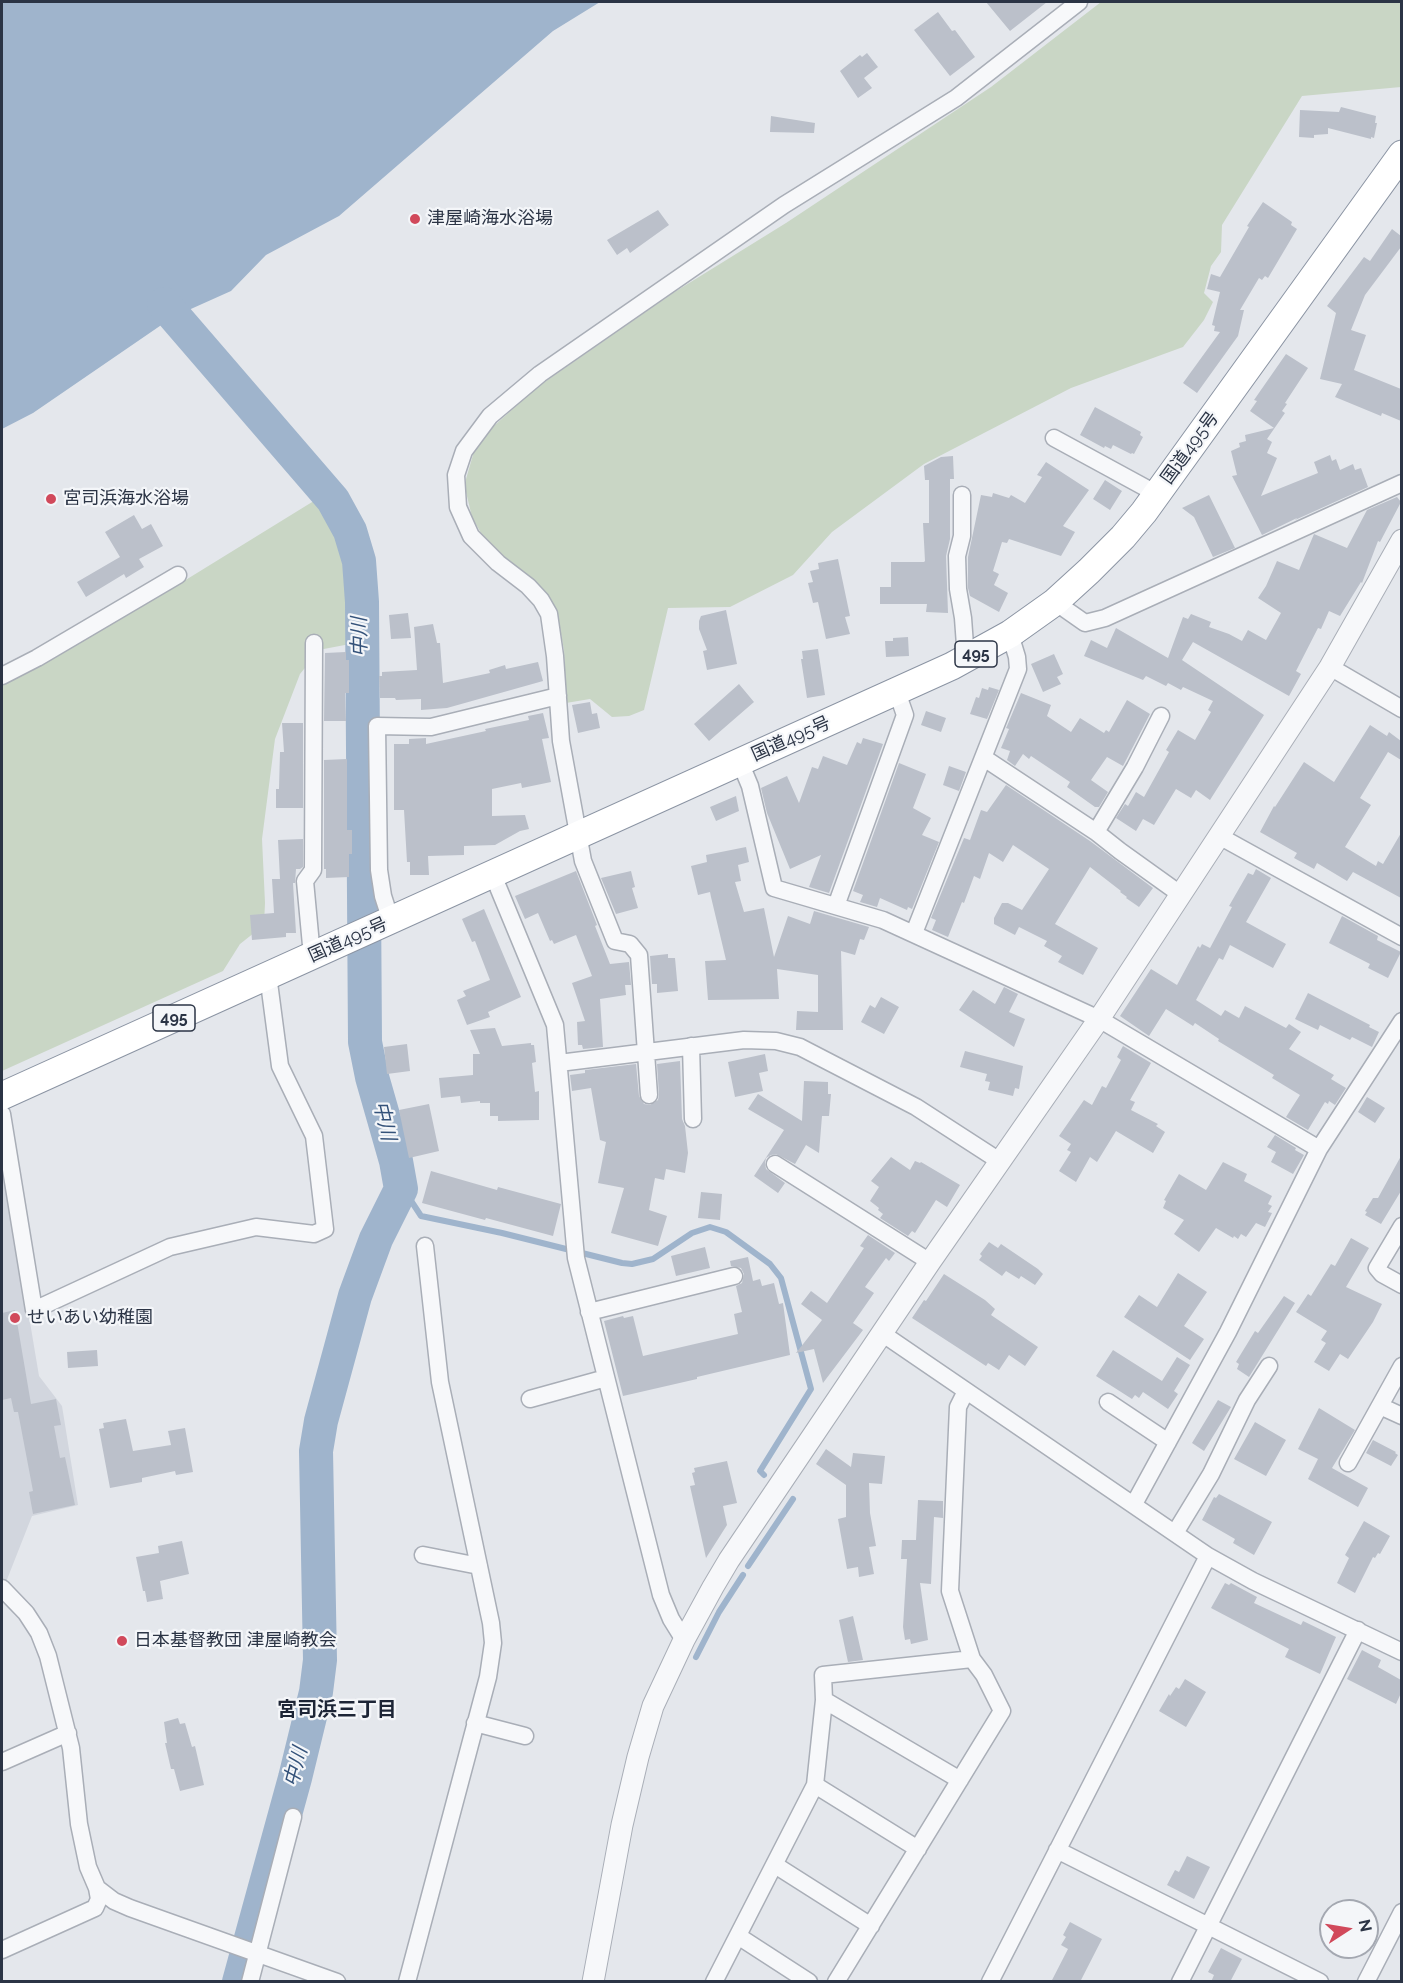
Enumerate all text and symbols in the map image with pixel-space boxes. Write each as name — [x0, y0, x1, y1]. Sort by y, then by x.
place label: 津屋崎海水浴場 — [427, 208, 553, 230]
marker: 津屋崎海水浴場 — [408, 212, 422, 226]
street label: 国道495号 — [1157, 408, 1223, 488]
place label: 宮司浜海水浴場 — [63, 488, 189, 510]
marker: 宮司浜海水浴場 — [44, 492, 58, 506]
water label: 中川 — [348, 617, 372, 657]
road number: 495 — [955, 641, 997, 667]
street label: 国道495号 — [748, 712, 834, 766]
street label: 国道495号 — [305, 913, 391, 967]
road number: 495 — [153, 1005, 195, 1031]
water label: 中川 — [368, 1099, 400, 1143]
place label: せいあい幼稚園 — [27, 1307, 153, 1329]
marker: せいあい幼稚園 — [8, 1311, 22, 1325]
place label: 日本基督教団 津屋崎教会 — [134, 1630, 337, 1652]
marker: 日本基督教団 津屋崎教会 — [115, 1634, 129, 1648]
district label: 宮司浜三丁目 — [277, 1698, 397, 1722]
water label: 中川 — [279, 1745, 313, 1789]
north arrow — [1319, 1899, 1379, 1959]
text: N — [1355, 1918, 1376, 1934]

